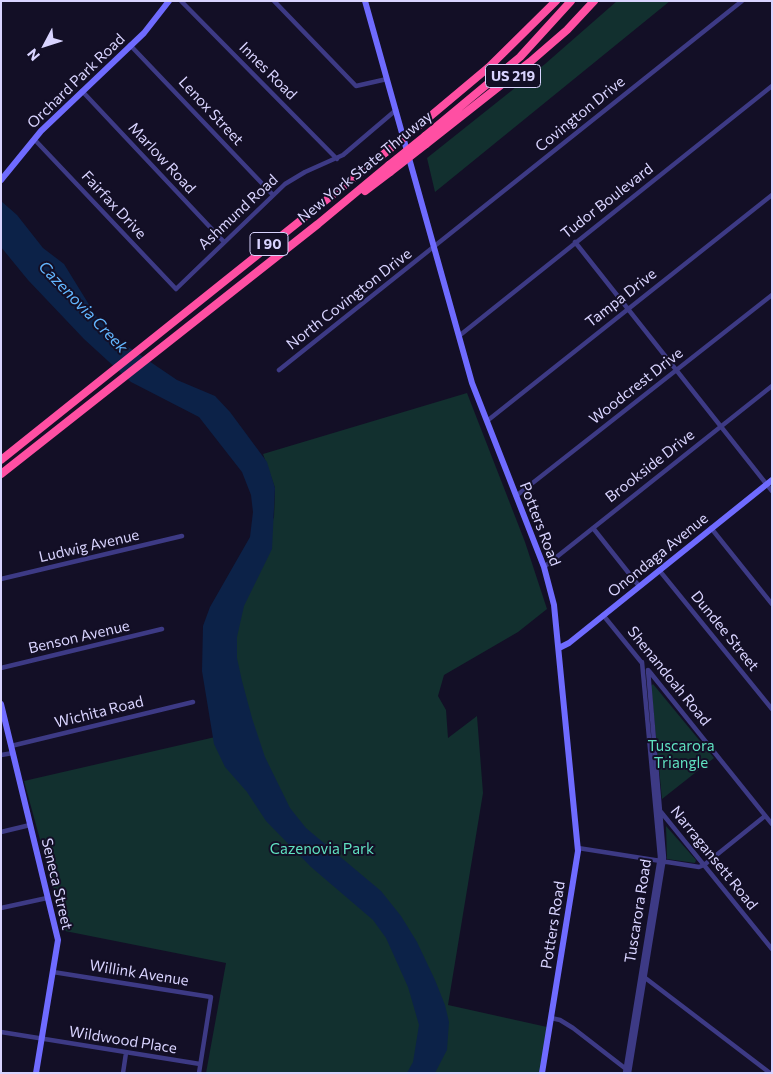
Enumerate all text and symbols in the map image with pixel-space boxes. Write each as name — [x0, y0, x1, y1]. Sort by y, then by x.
north arrow — [20, 20, 70, 70]
street label: Orchard Park Road — [24, 30, 128, 132]
street label: Innes Road — [235, 38, 301, 104]
text: N — [23, 45, 43, 64]
road number: US 219 — [486, 64, 540, 88]
street label: Covington Drive — [532, 72, 628, 156]
street label: Lenox Street — [175, 73, 247, 149]
street label: New York State Thruway — [294, 107, 436, 227]
street label: Marlow Road — [125, 119, 199, 197]
street label: Tudor Boulevard — [558, 160, 656, 242]
street label: Fairfax Drive — [78, 167, 150, 243]
street label: Ashmund Road — [194, 171, 282, 253]
road number: I 90 — [250, 232, 288, 255]
street label: North Covington Drive — [283, 245, 415, 353]
water label: Cazenovia Creek — [34, 257, 132, 357]
street label: Tampa Drive — [582, 265, 660, 331]
street label: Woodcrest Drive — [586, 344, 686, 428]
street label: Brookside Drive — [602, 426, 698, 506]
street label: Potters Road — [516, 479, 564, 569]
street label: Onondaga Avenue — [604, 509, 712, 601]
street label: Ludwig Avenue — [37, 526, 141, 566]
street label: Dundee Street — [687, 587, 763, 675]
street label: Benson Avenue — [27, 617, 131, 657]
street label: Shenandoah Road — [624, 623, 714, 729]
street label: Wichita Road — [53, 692, 145, 732]
park label: Tuscarora Triangle — [647, 737, 715, 772]
street label: Narragansett Road — [667, 803, 761, 913]
street label: Seneca Street — [38, 836, 76, 932]
park label: Cazenovia Park — [270, 840, 374, 858]
street label: Tuscarora Road — [621, 858, 655, 964]
street label: Potters Road — [537, 880, 569, 970]
street label: Willink Avenue — [88, 956, 190, 990]
street label: Wildwood Place — [68, 1023, 178, 1057]

